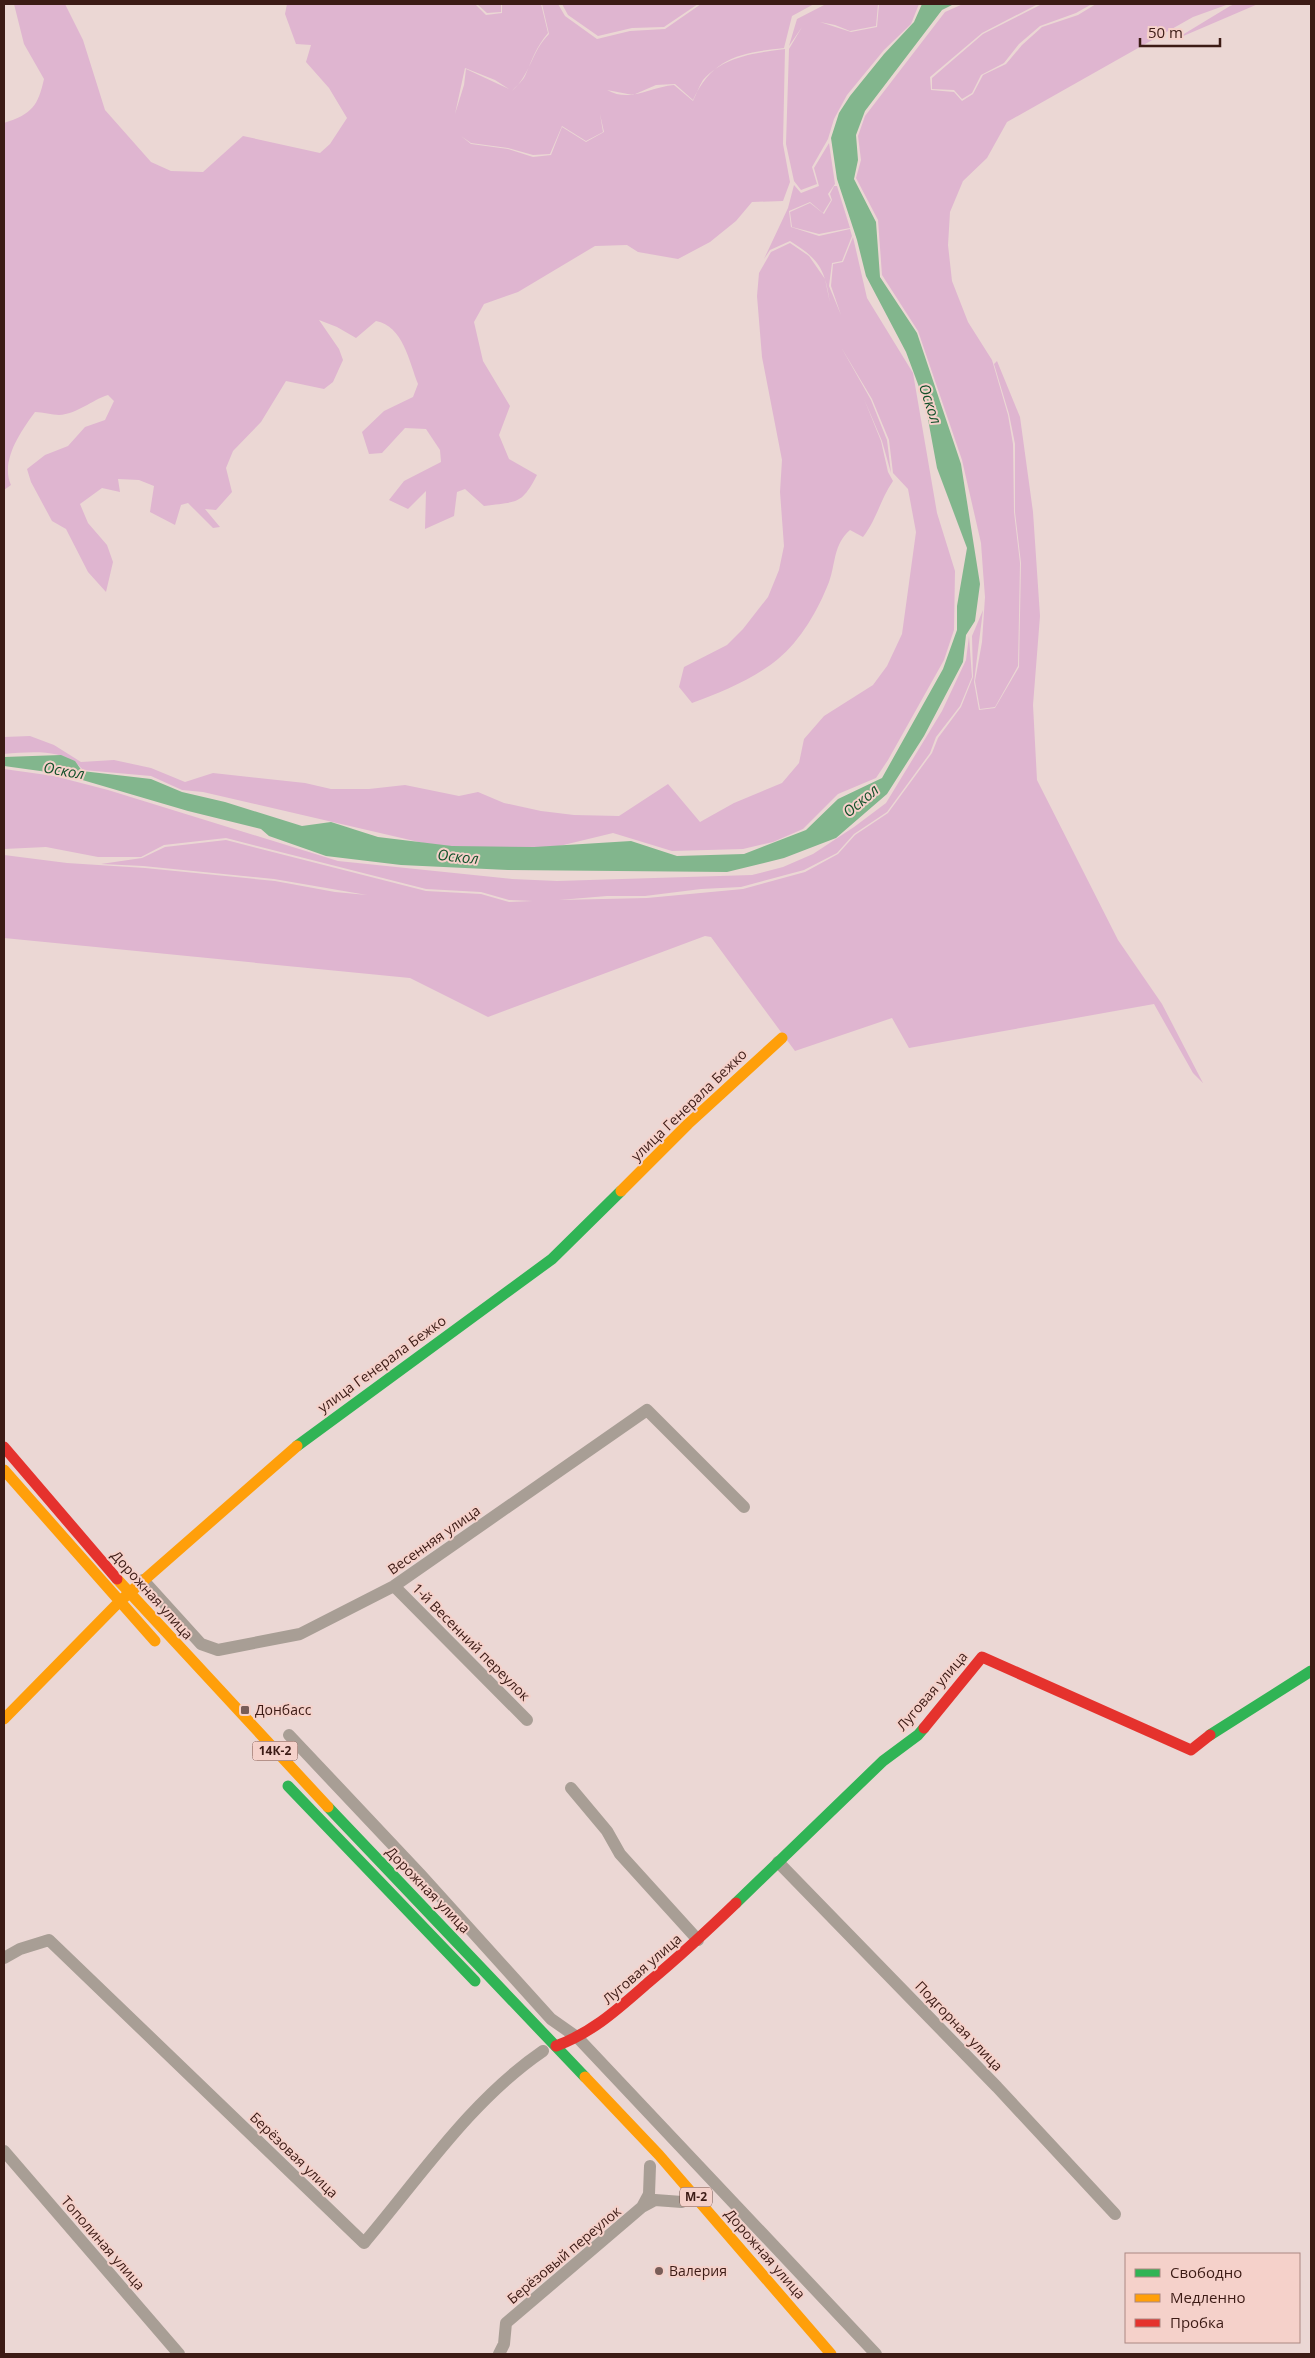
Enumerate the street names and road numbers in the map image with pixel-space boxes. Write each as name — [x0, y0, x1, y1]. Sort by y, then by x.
street label: улица Генерала Бежко — [627, 1044, 751, 1165]
street label: улица Генерала Бежко — [314, 1311, 450, 1417]
street label: Весенняя улица — [384, 1501, 484, 1579]
street label: Дорожная улица — [107, 1546, 197, 1643]
street label: 1-й Весенний переулок — [408, 1579, 535, 1705]
street label: Луговая улица — [892, 1647, 971, 1734]
road number: 14К-2 — [252, 1742, 298, 1760]
street label: Дорожная улица — [382, 1842, 475, 1937]
street label: Луговая улица — [598, 1929, 685, 2008]
street label: Подгорная улица — [911, 1977, 1007, 2075]
street label: Берёзовая улица — [246, 2108, 343, 2202]
road number: М-2 — [680, 2188, 712, 2206]
street label: Тополиная улица — [57, 2192, 149, 2294]
street label: Берёзовый переулок — [503, 2201, 625, 2308]
street label: Дорожная улица — [721, 2205, 810, 2303]

